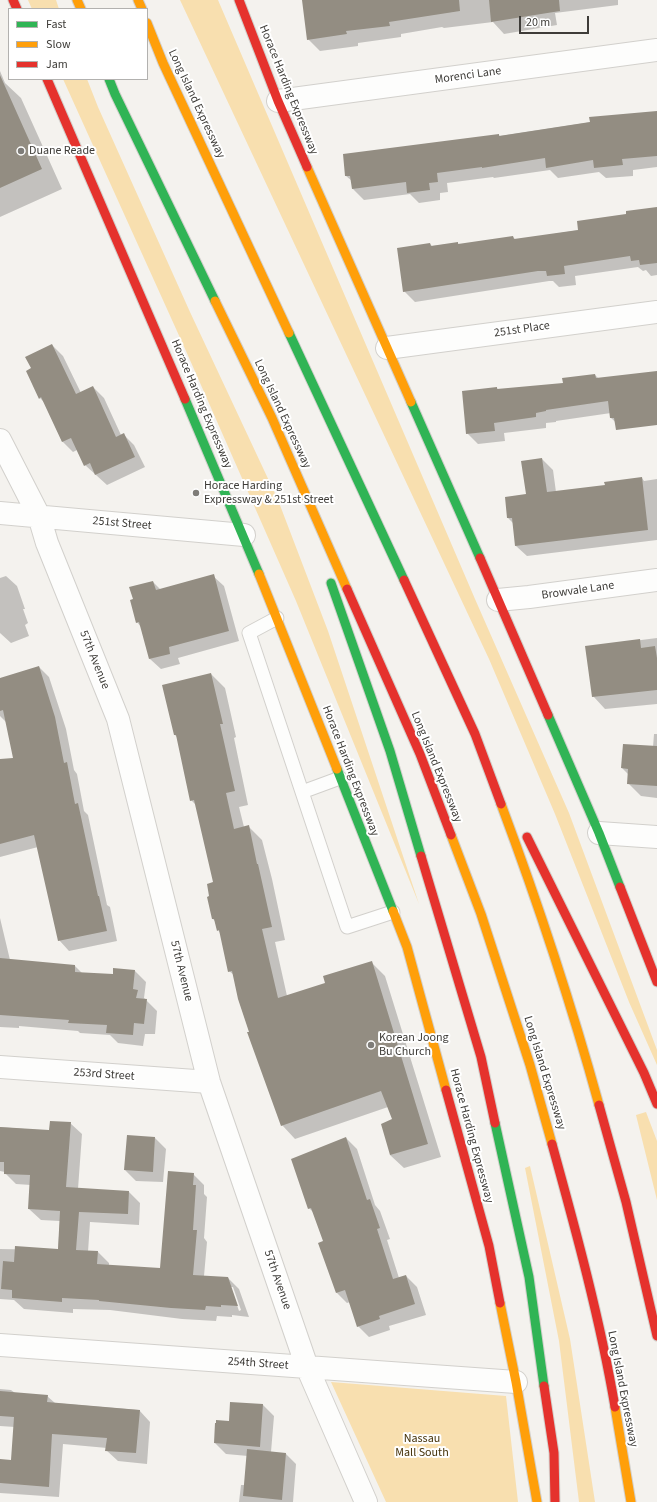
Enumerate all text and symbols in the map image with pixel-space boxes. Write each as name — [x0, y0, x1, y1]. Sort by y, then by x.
legend — [8, 8, 148, 80]
scale bar — [521, 8, 591, 34]
text: 20 m — [526, 14, 550, 31]
text: Fast — [46, 16, 66, 33]
street label: Horace Harding Expressway — [255, 23, 321, 157]
text: Slow — [46, 36, 71, 53]
street label: Long Island Expressway — [164, 47, 228, 161]
text: Jam — [46, 56, 68, 73]
street label: Morenci Lane — [434, 64, 502, 88]
place label: Duane Reade — [29, 144, 95, 158]
marker: Duane Reade — [16, 146, 26, 156]
street label: 251st Place — [493, 319, 551, 341]
street label: Horace Harding Expressway — [167, 337, 235, 471]
street label: Long Island Expressway — [250, 357, 314, 471]
place label: Horace Harding Expressway & 251st Street — [204, 479, 333, 507]
marker: Horace Harding Expressway & 251st Street — [191, 488, 201, 498]
street label: 251st Street — [92, 514, 152, 534]
street label: Browvale Lane — [541, 579, 615, 603]
street label: 57th Avenue — [76, 629, 112, 691]
street label: Horace Harding Expressway — [318, 704, 382, 838]
street label: Long Island Expressway — [407, 709, 465, 825]
street label: 57th Avenue — [167, 939, 195, 1003]
street label: Long Island Expressway — [520, 1014, 568, 1132]
place label: Korean Joong Bu Church — [379, 1031, 449, 1059]
marker: Korean Joong Bu Church — [366, 1040, 376, 1050]
street label: 253rd Street — [73, 1066, 135, 1084]
street label: Horace Harding Expressway — [446, 1067, 496, 1205]
street label: 57th Avenue — [260, 1248, 294, 1312]
street label: Long Island Expressway — [604, 1330, 640, 1448]
street label: 254th Street — [227, 1355, 289, 1373]
park label: Nassau Mall South — [395, 1432, 449, 1460]

